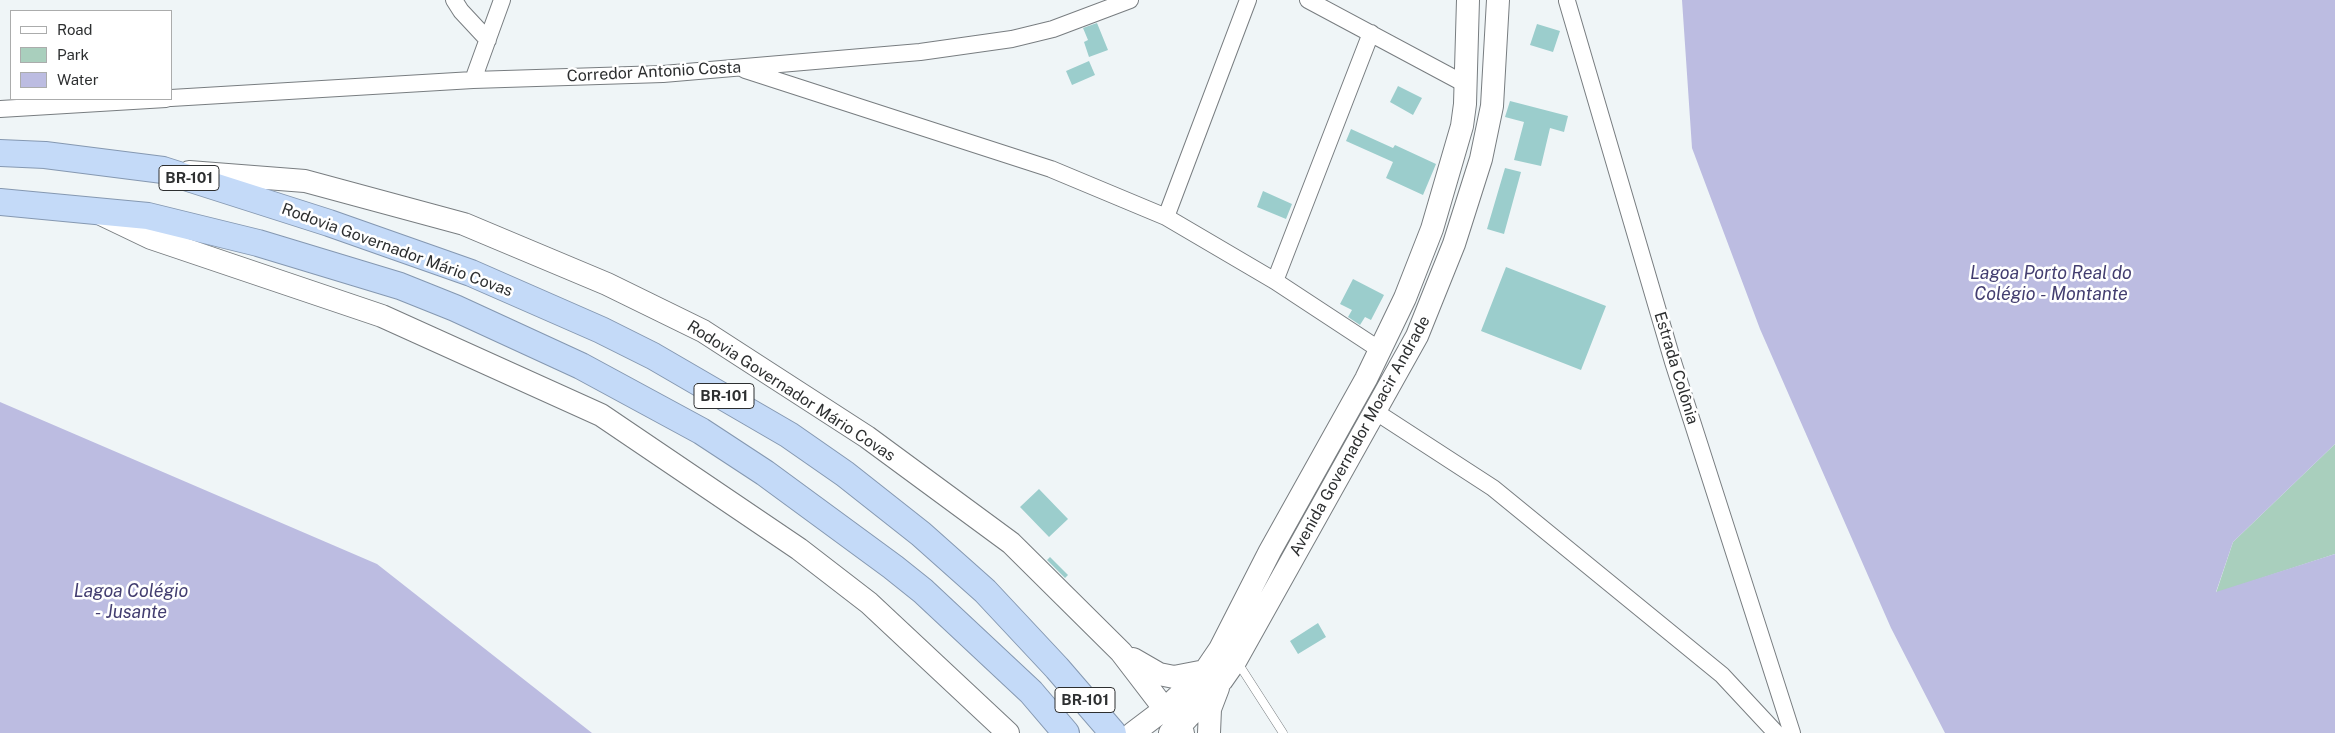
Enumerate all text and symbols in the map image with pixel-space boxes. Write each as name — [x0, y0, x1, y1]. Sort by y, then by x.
legend — [10, 10, 172, 100]
text: Road — [57, 21, 93, 38]
text: Park — [57, 46, 89, 63]
street label: Corredor Antonio Costa — [566, 58, 742, 86]
text: Water — [57, 71, 99, 88]
road number: BR-101 — [159, 166, 219, 190]
street label: Rodovia Governador Mário Covas — [279, 199, 515, 301]
water label: Lagoa Porto Real do Colégio - Montante — [1970, 262, 2132, 304]
street label: Estrada Colônia — [1650, 309, 1702, 427]
street label: Avenida Governador Moacir Andrade — [1286, 312, 1434, 560]
street label: Rodovia Governador Mário Covas — [683, 316, 899, 466]
road number: BR-101 — [694, 384, 754, 408]
water label: Lagoa Colégio - Jusante — [74, 580, 188, 622]
road number: BR-101 — [1055, 688, 1115, 712]

